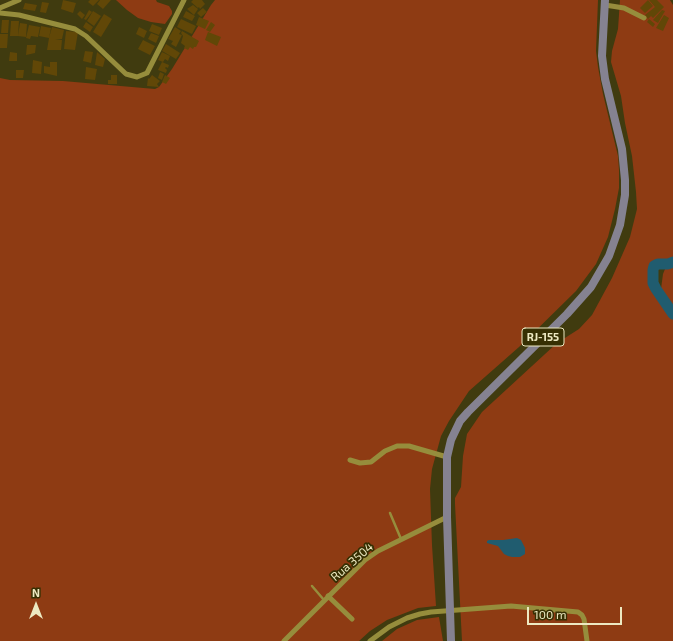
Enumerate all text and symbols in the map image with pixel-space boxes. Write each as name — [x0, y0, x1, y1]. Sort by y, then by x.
road number: RJ-155 — [522, 328, 564, 346]
street label: Rua 3504 — [328, 540, 376, 584]
north arrow — [16, 585, 56, 625]
text: N — [32, 586, 40, 599]
scale bar — [529, 599, 624, 625]
text: 100 m — [534, 607, 566, 621]

